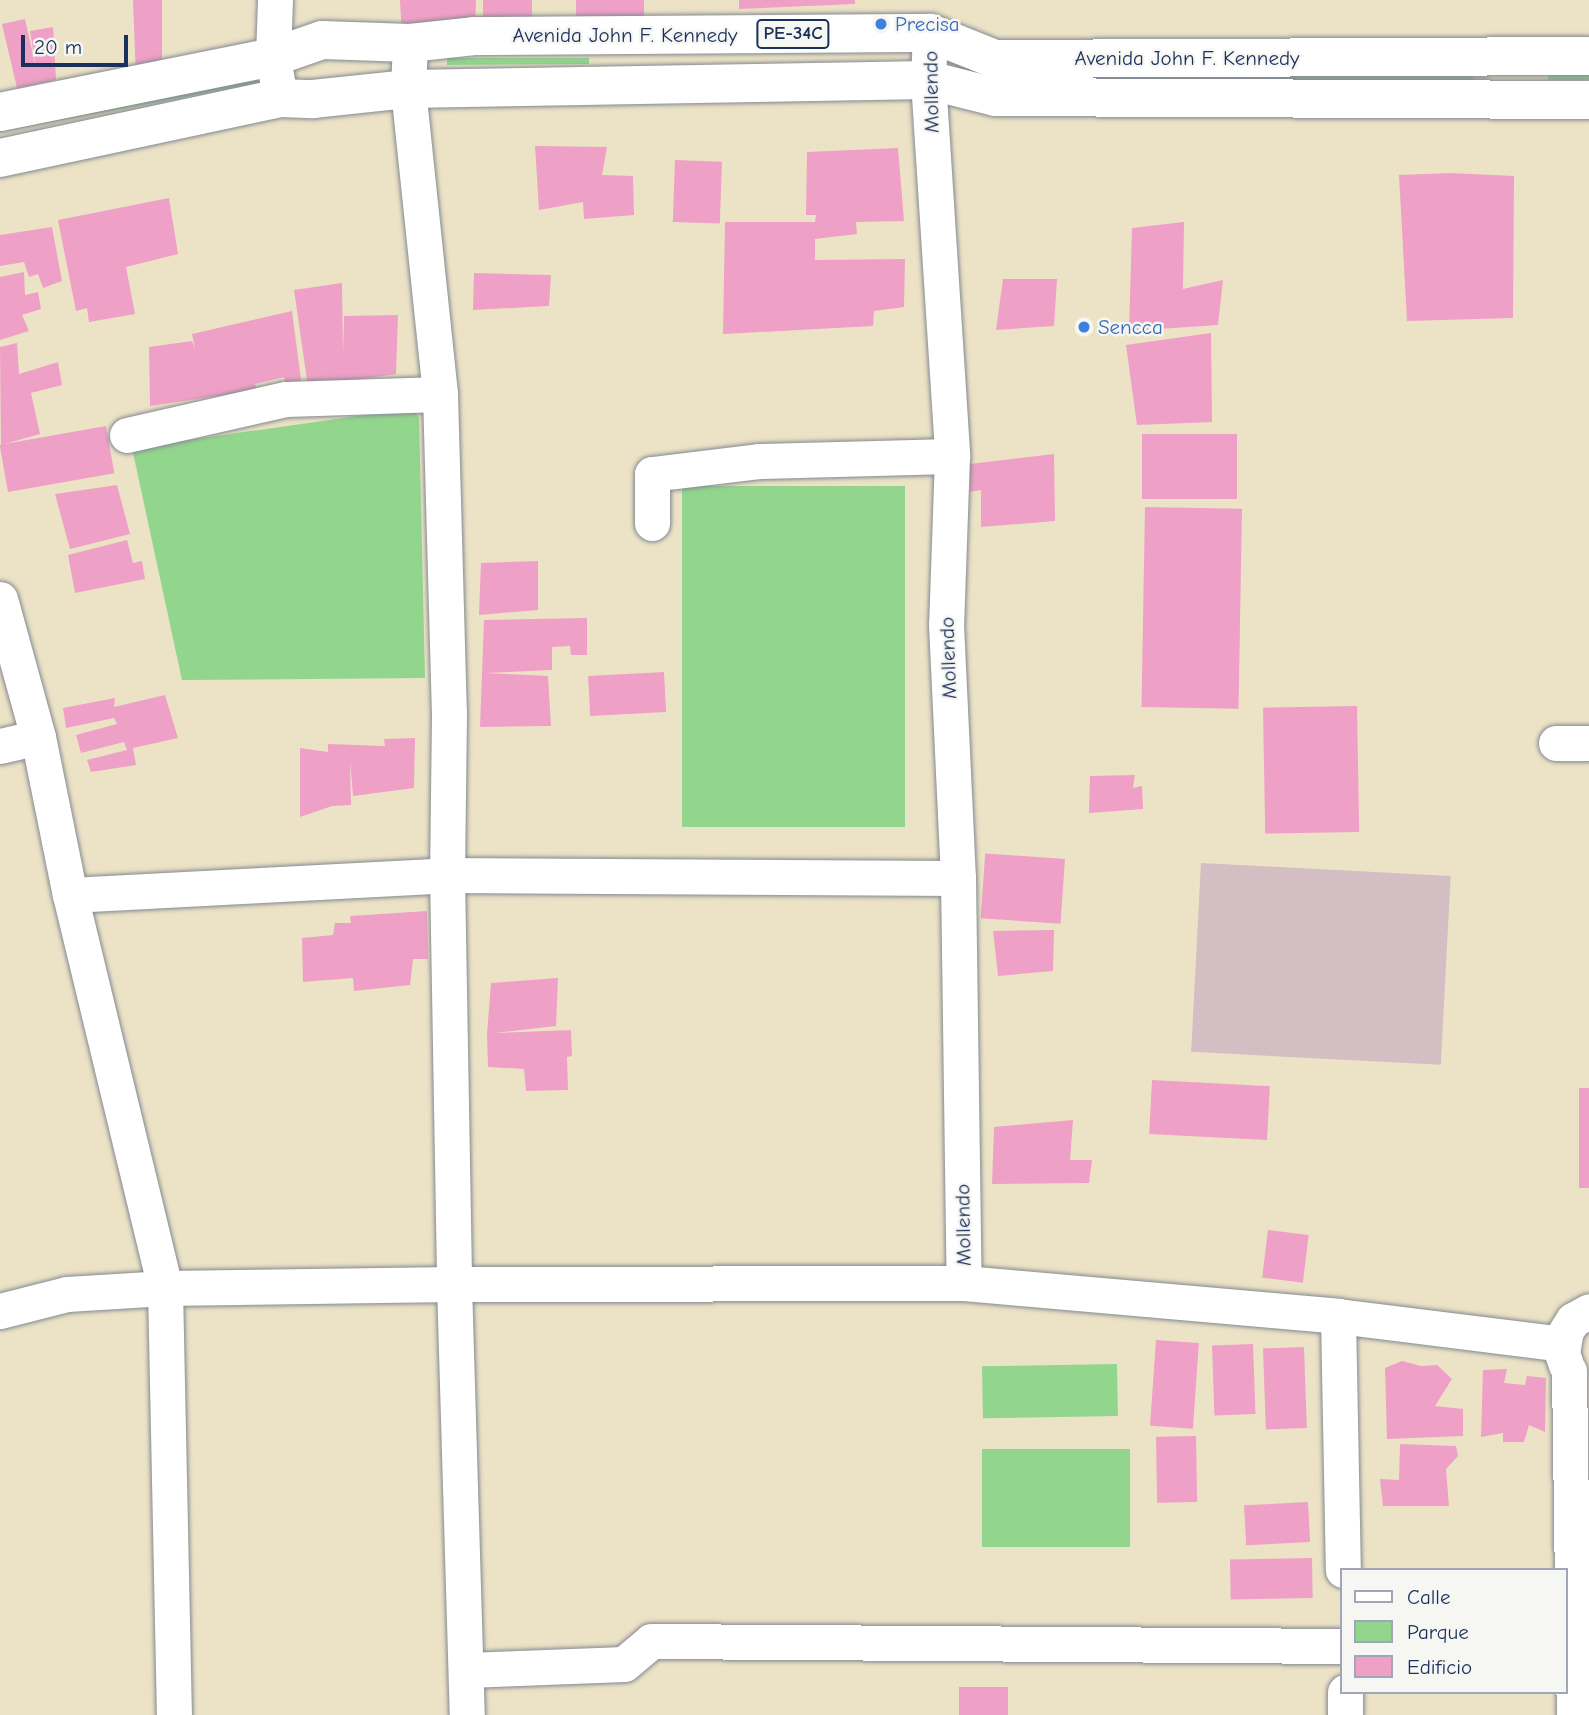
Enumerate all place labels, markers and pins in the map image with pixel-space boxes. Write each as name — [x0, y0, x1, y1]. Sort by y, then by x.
place label: Precisa — [895, 11, 960, 37]
marker: Precisa — [873, 16, 889, 32]
place label: Sencca — [1098, 314, 1163, 340]
marker: Sencca — [1076, 319, 1092, 335]

